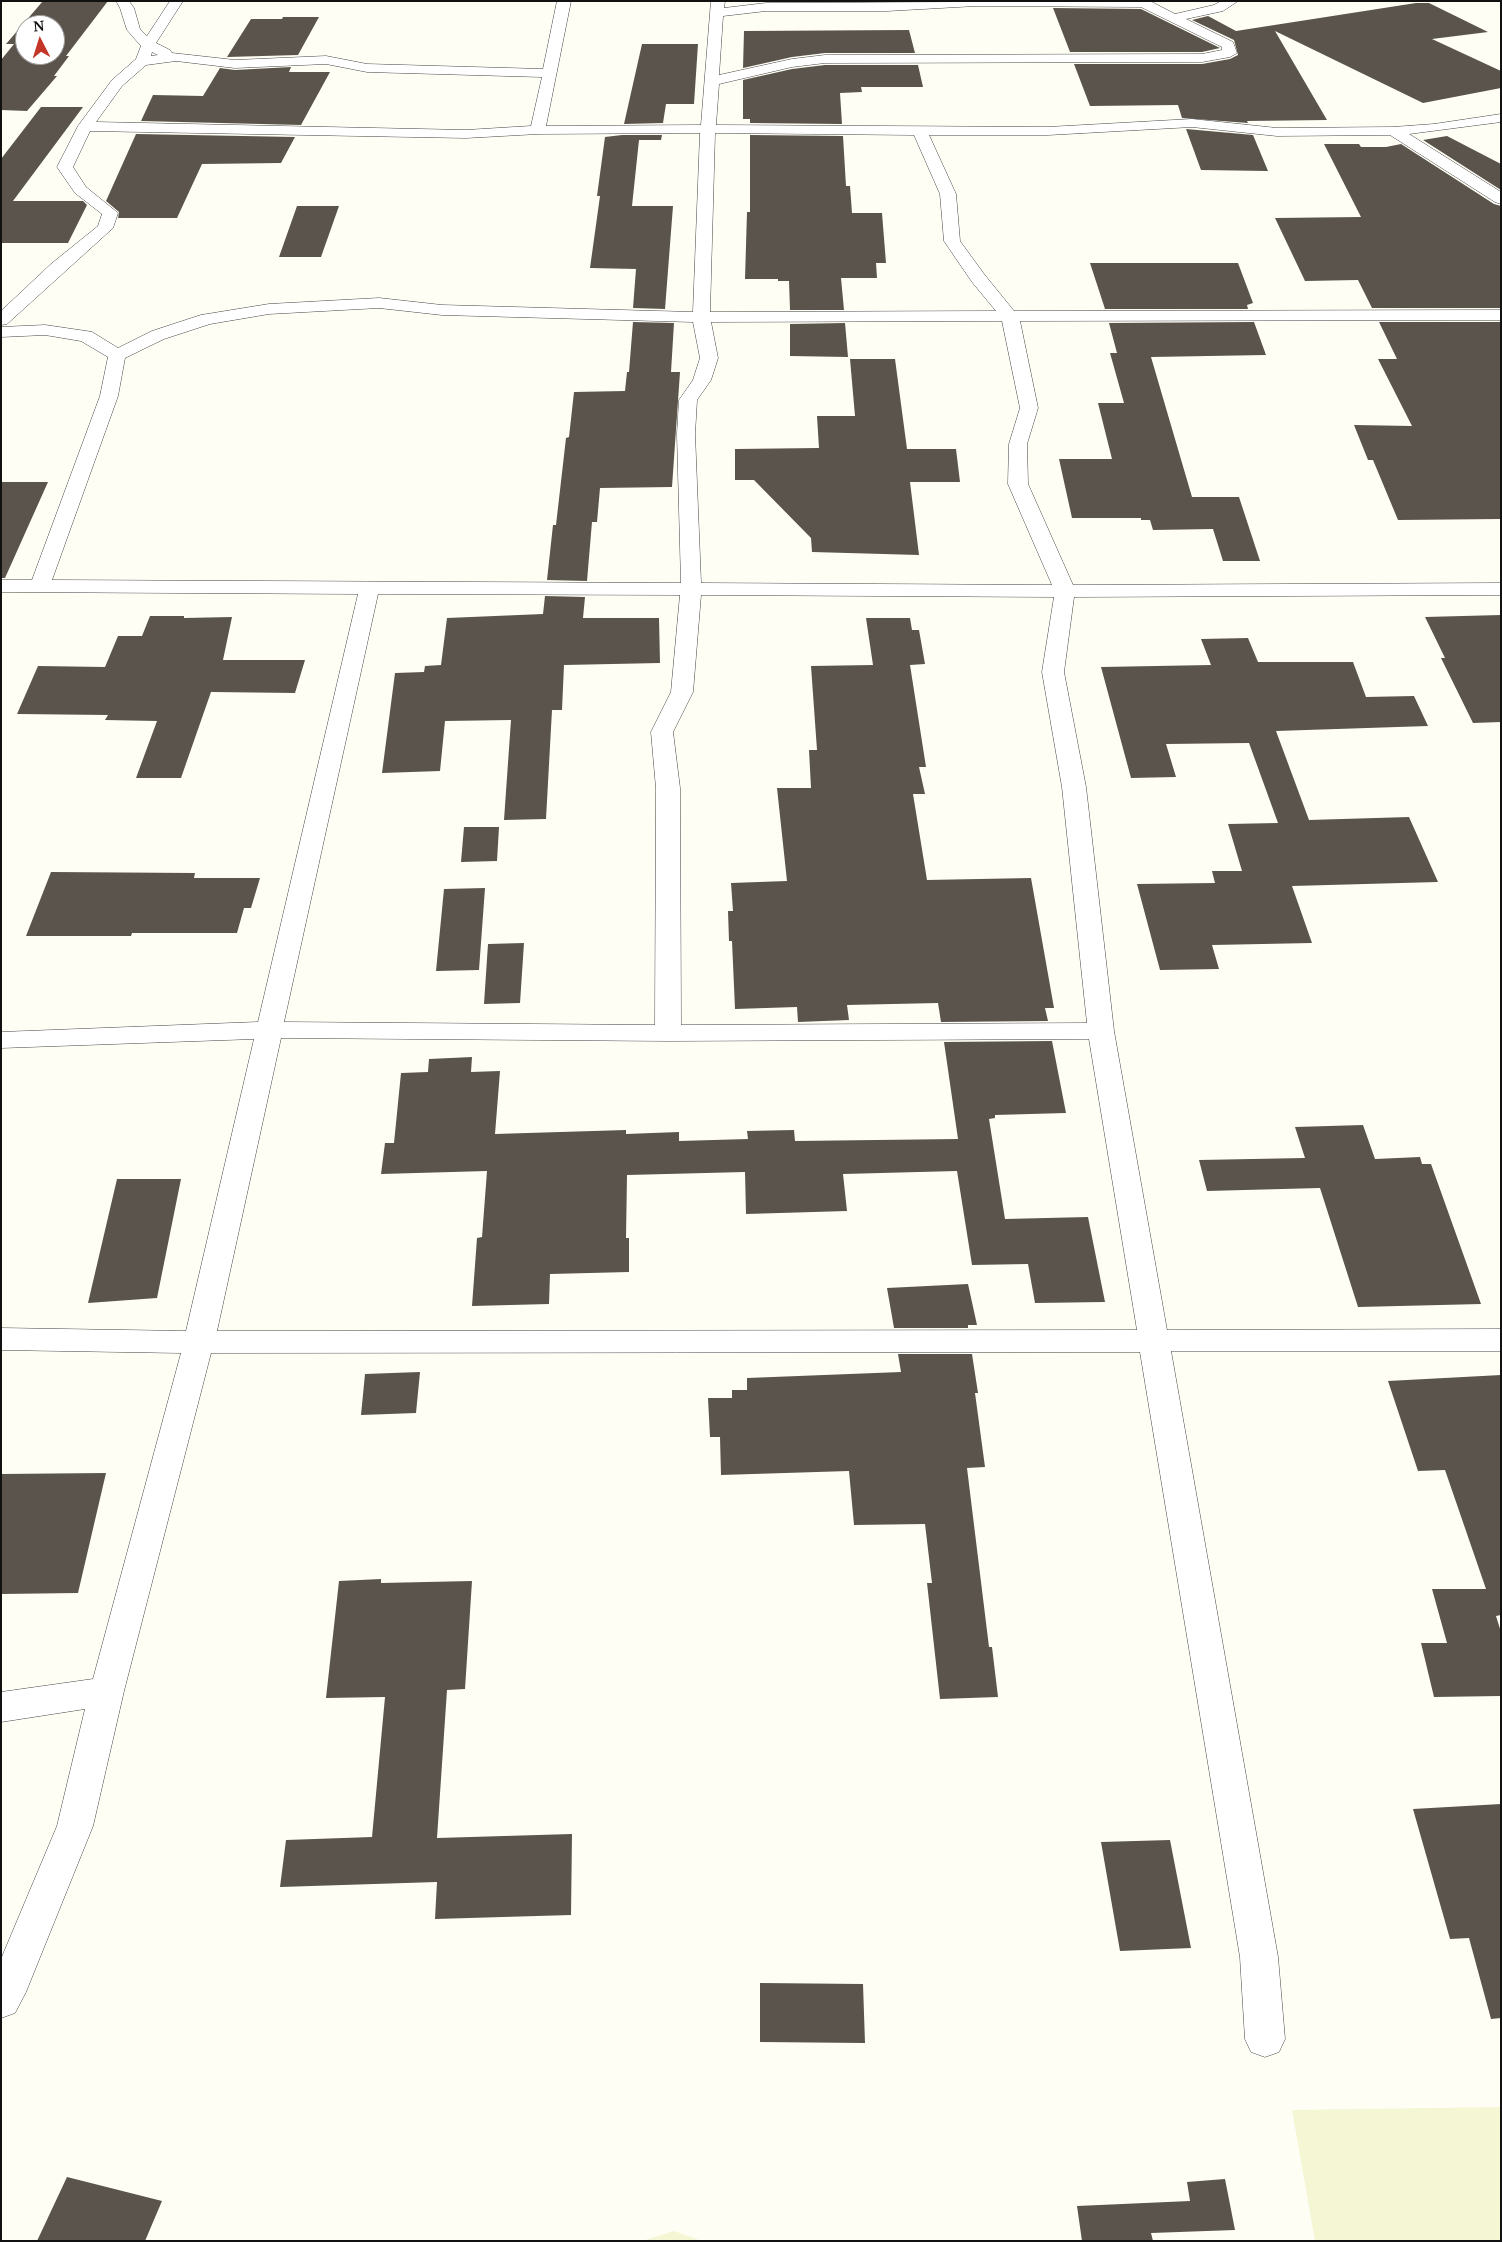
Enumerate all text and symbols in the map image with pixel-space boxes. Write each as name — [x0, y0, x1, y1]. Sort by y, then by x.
north arrow — [15, 15, 65, 65]
text: N — [32, 16, 45, 36]

